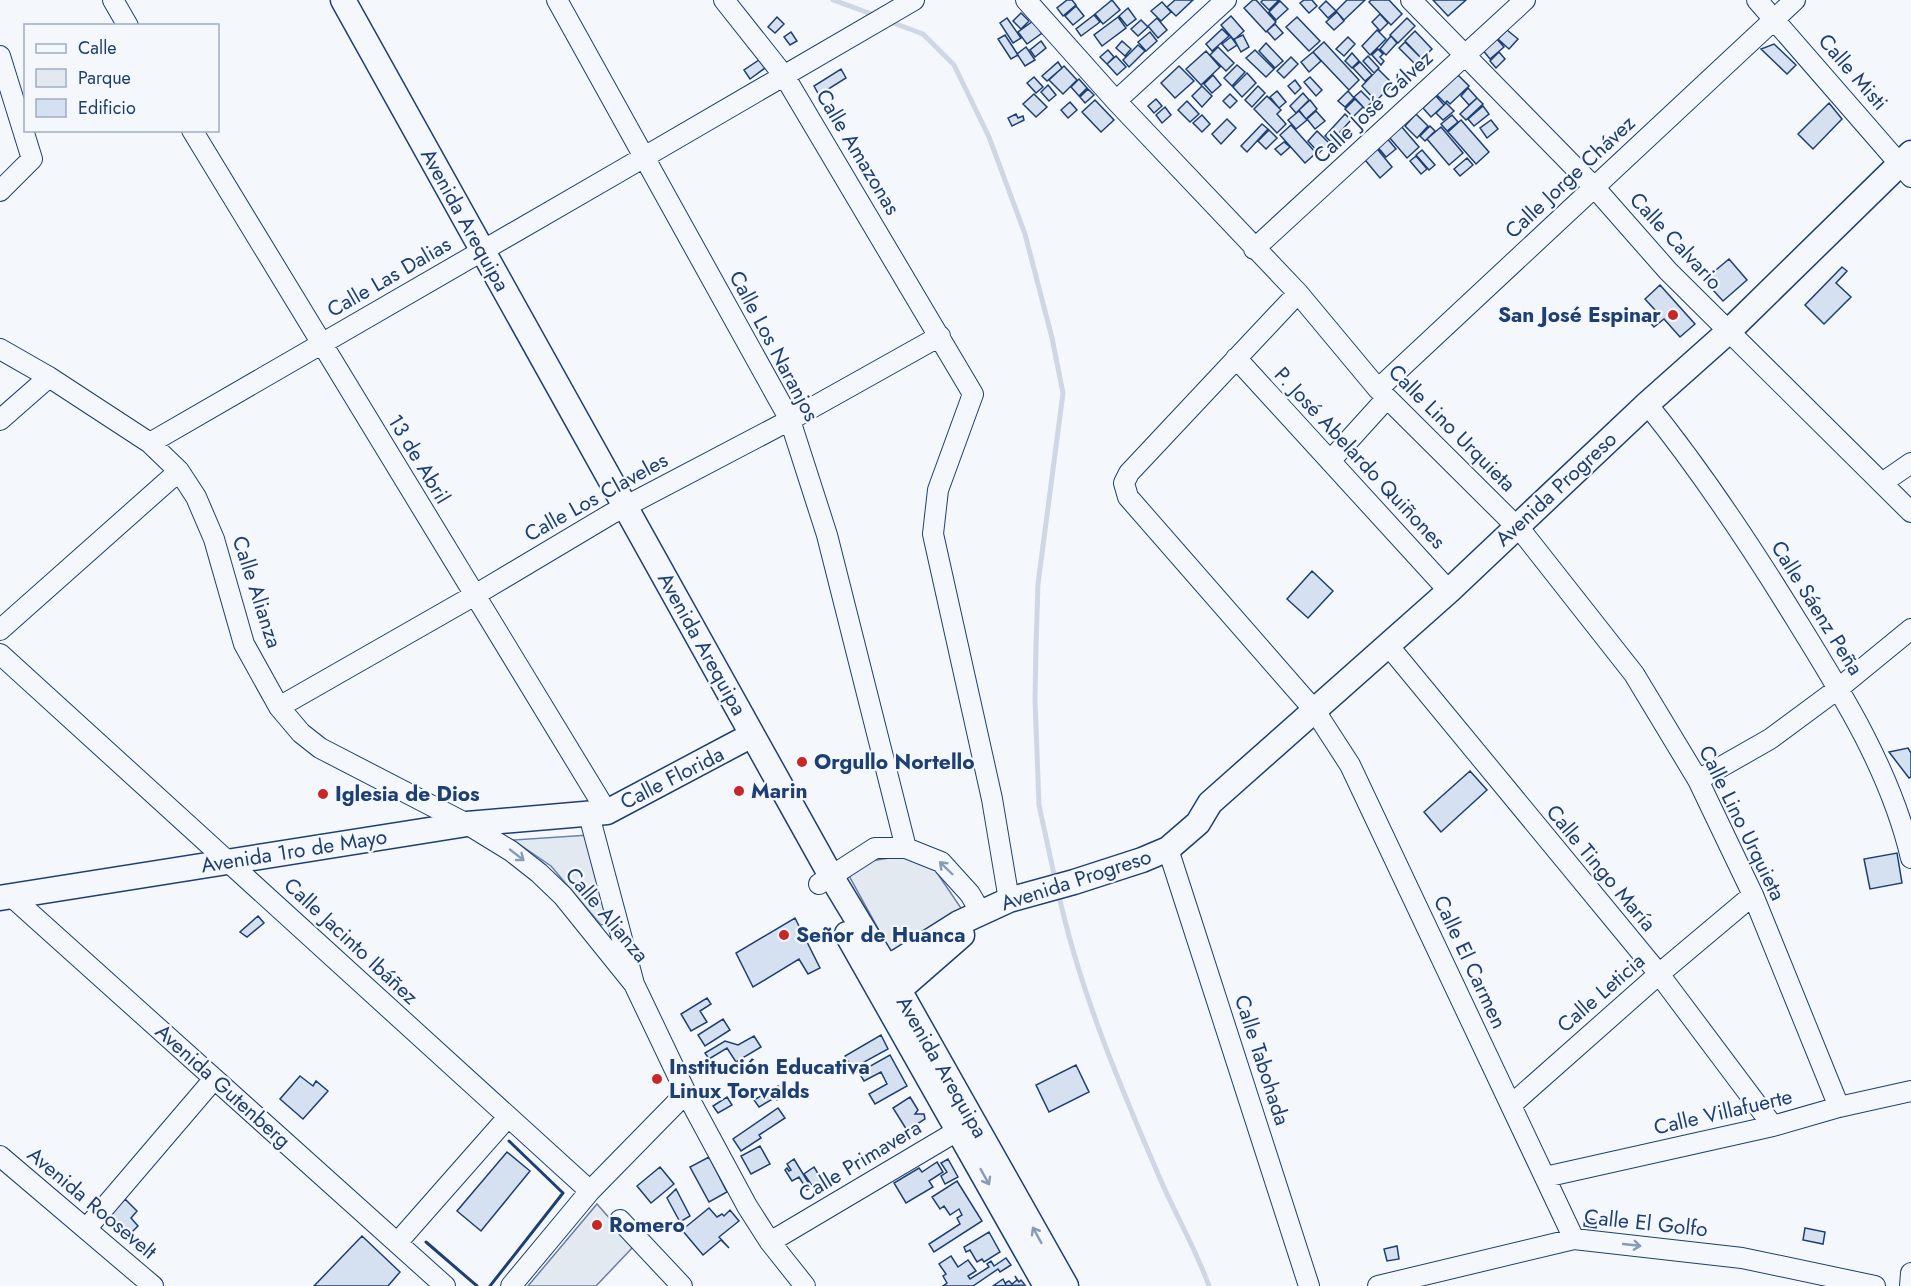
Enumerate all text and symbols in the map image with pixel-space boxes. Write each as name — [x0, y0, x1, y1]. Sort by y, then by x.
legend — [24, 24, 219, 132]
street label: Calle Misti — [1811, 27, 1895, 117]
text: Calle — [78, 35, 117, 61]
street label: Calle José Gálvez — [1307, 43, 1440, 170]
text: Parque — [78, 65, 131, 91]
street label: Calle Amazonas — [809, 83, 907, 221]
text: Edificio — [78, 95, 136, 121]
street label: Calle Jorge Chávez — [1498, 108, 1642, 245]
street label: Avenida Arequipa — [413, 143, 517, 297]
street label: Calle Calvario — [1623, 185, 1729, 297]
street label: Calle Las Dalias — [321, 229, 457, 325]
street label: Calle Los Naranjos — [722, 265, 826, 427]
place label: San José Espinar — [1498, 300, 1661, 330]
marker: San José Espinar — [1666, 308, 1680, 322]
street label: Calle Lino Urquieta — [1381, 357, 1523, 499]
street label: P. José Abelardo Quiñones — [1267, 360, 1453, 556]
street label: 13 de Abril — [380, 409, 458, 509]
street label: Avenida Progreso — [1489, 425, 1623, 553]
street label: Calle Los Claveles — [519, 445, 673, 549]
street label: Calle Alianza — [225, 532, 289, 652]
street label: Calle Sáenz Peña — [1764, 535, 1870, 681]
street label: Avenida Arequipa — [650, 567, 754, 721]
street label: Calle Florida — [615, 739, 729, 817]
street label: Calle Lino Urquieta — [1691, 740, 1793, 906]
place label: Orgullo Nortello — [814, 747, 975, 777]
marker: Orgullo Nortello — [795, 755, 809, 769]
place label: Marin — [751, 776, 808, 806]
place label: Iglesia de Dios — [335, 779, 480, 809]
marker: Marin — [732, 784, 746, 798]
marker: Iglesia de Dios — [316, 787, 330, 801]
street label: Calle Tingo María — [1539, 798, 1663, 938]
street label: Avenida 1ro de Mayo — [199, 821, 389, 881]
street label: Avenida Progreso — [997, 842, 1155, 918]
one-way arrow — [508, 849, 524, 862]
street label: Calle Alianza — [558, 861, 656, 969]
one-way arrow — [938, 861, 953, 875]
street label: Calle Jacinto Ibáñez — [277, 871, 425, 1012]
street label: Calle El Carmen — [1426, 890, 1514, 1034]
place label: Señor de Huanca — [796, 920, 966, 950]
marker: Señor de Huanca — [777, 928, 791, 942]
street label: Calle Leticia — [1551, 946, 1651, 1040]
street label: Avenida Arequipa — [889, 990, 995, 1144]
street label: Calle Tabohada — [1227, 991, 1297, 1129]
street label: Avenida Gutenberg — [149, 1017, 297, 1155]
place label: Institución Educativa Linux Torvalds — [669, 1052, 870, 1106]
marker: Institución Educativa Linux Torvalds — [650, 1072, 664, 1086]
street label: Calle Villafuerte — [1651, 1081, 1795, 1143]
street label: Calle Primavera — [793, 1112, 927, 1210]
street label: Avenida Roosevelt — [21, 1140, 163, 1266]
one-way arrow — [980, 1168, 991, 1186]
street label: Calle El Golfo — [1583, 1202, 1709, 1244]
place label: Romero — [609, 1210, 685, 1240]
marker: Romero — [590, 1218, 604, 1232]
one-way arrow — [1031, 1227, 1043, 1244]
one-way arrow — [1622, 1240, 1642, 1251]

